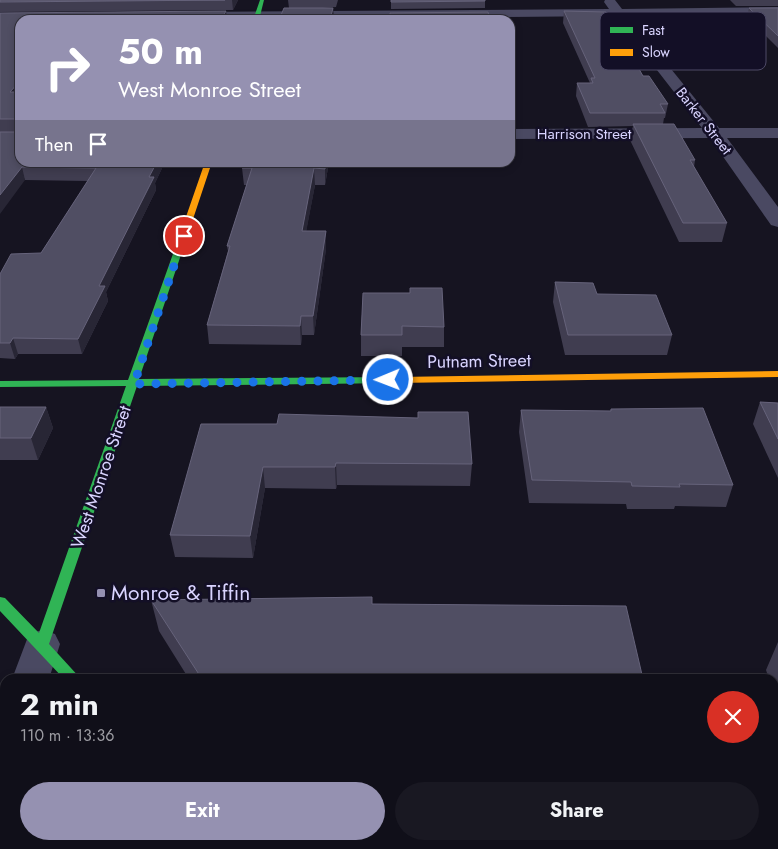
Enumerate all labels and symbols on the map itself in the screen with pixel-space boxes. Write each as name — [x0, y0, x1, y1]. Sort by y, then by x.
legend — [600, 12, 766, 70]
text: Fast — [642, 20, 665, 40]
text: Slow — [642, 42, 670, 62]
street label: Barker Street — [671, 83, 738, 160]
street label: Harrison Street — [537, 123, 632, 145]
pin — [163, 215, 205, 257]
street label: Putnam Street — [427, 347, 532, 375]
position arrow — [361, 353, 413, 405]
street label: West Monroe Street — [64, 401, 138, 552]
place label: Monroe & Tiffin — [111, 578, 250, 608]
marker: Monroe & Tiffin — [95, 587, 107, 599]

